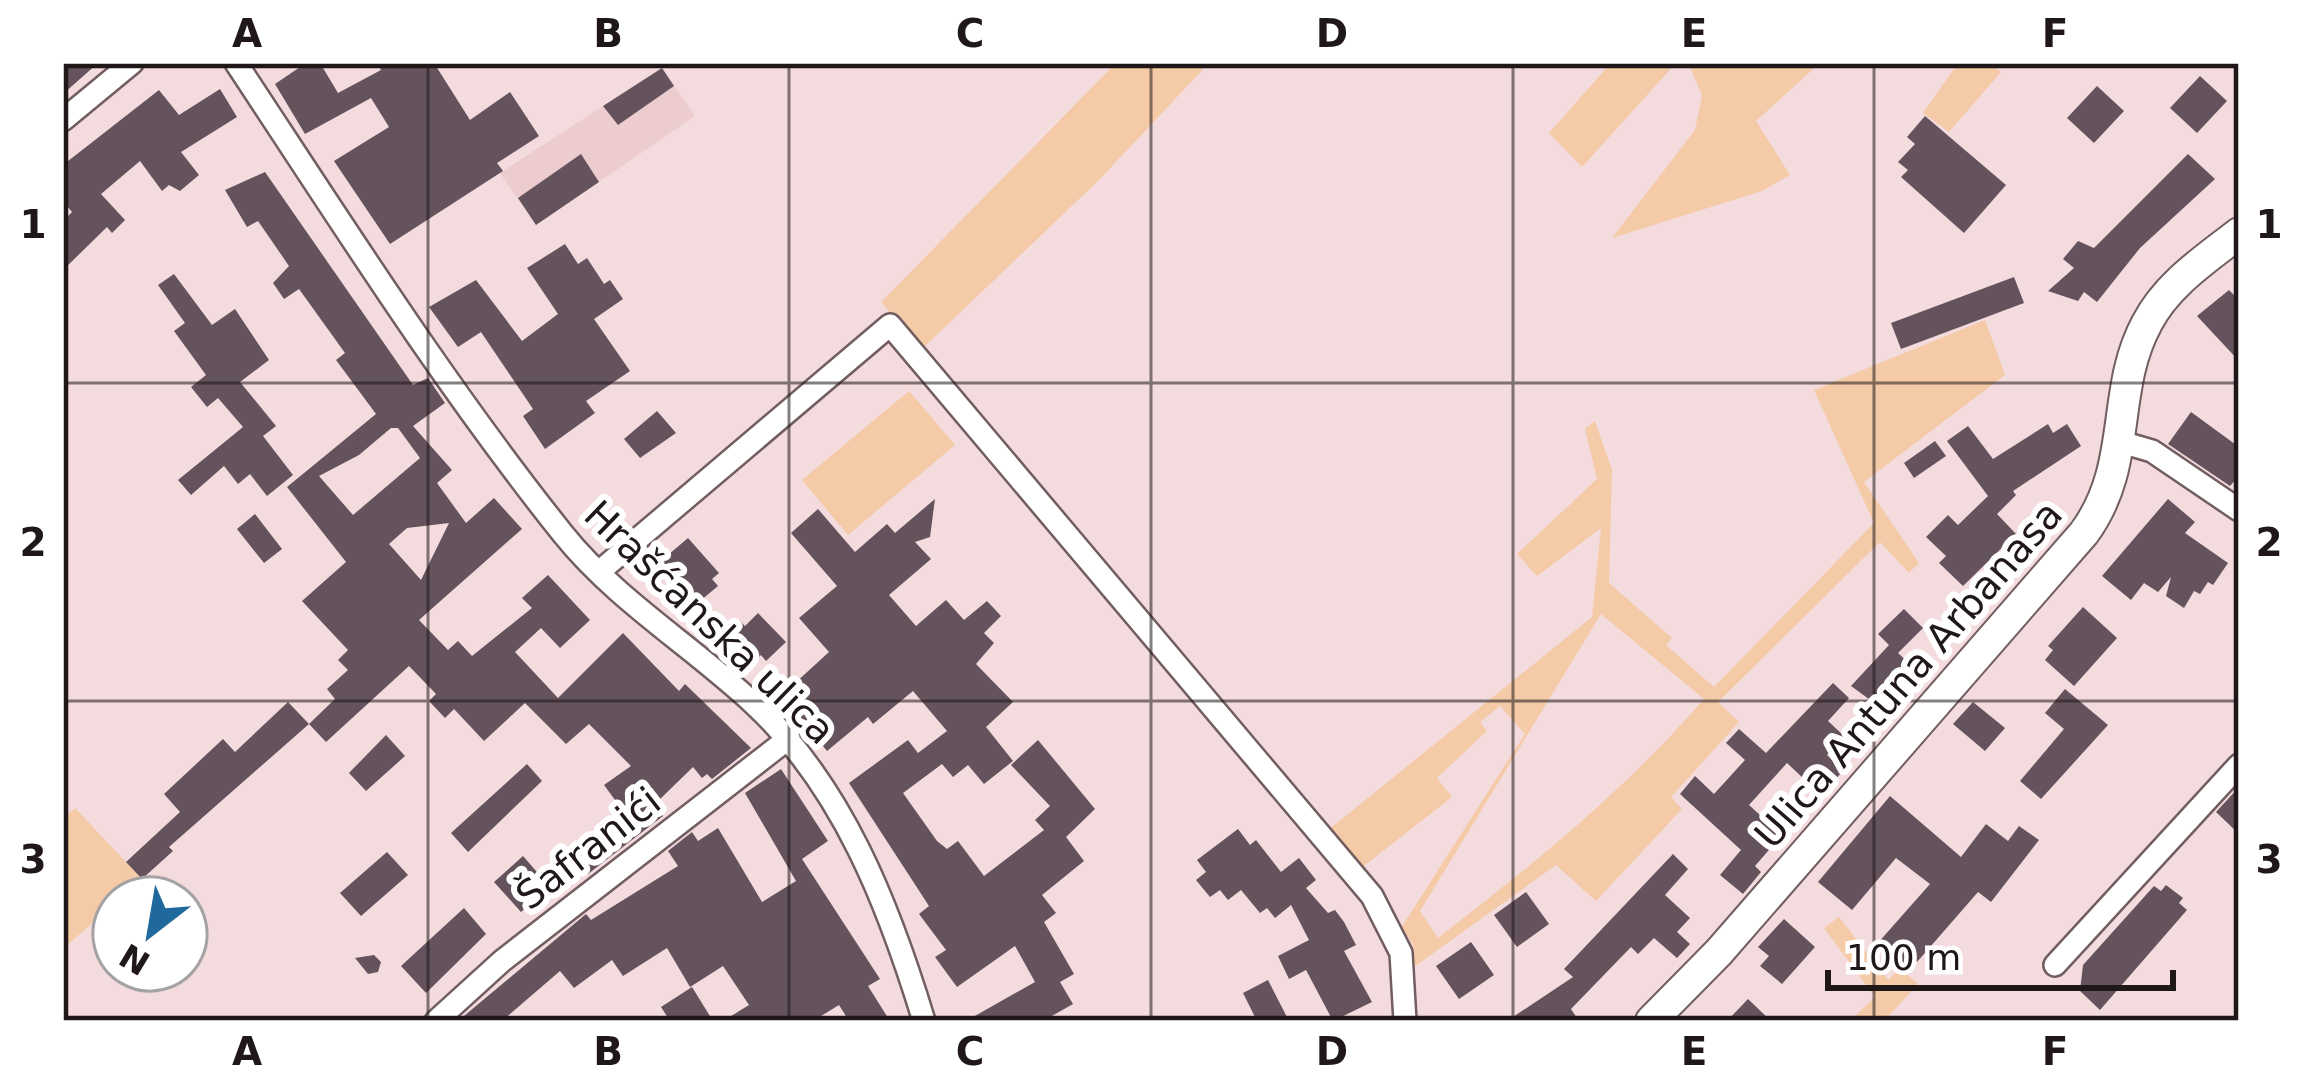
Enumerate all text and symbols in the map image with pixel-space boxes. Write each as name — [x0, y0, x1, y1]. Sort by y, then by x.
text: A — [232, 11, 262, 56]
text: B — [593, 11, 623, 56]
text: C — [956, 11, 984, 56]
text: D — [1316, 11, 1348, 56]
text: E — [1681, 11, 1707, 56]
text: F — [2042, 11, 2068, 56]
text: 1 — [19, 202, 47, 247]
text: 1 — [2255, 202, 2283, 247]
street label: Hrašćanska ulica — [575, 492, 844, 753]
street label: Ulica Antuna Arbanasa — [1746, 492, 2071, 857]
text: 2 — [19, 520, 47, 565]
text: 2 — [2255, 520, 2283, 565]
street label: Šafranići — [507, 777, 669, 919]
text: 3 — [19, 837, 47, 882]
text: 3 — [2255, 837, 2283, 882]
north arrow — [90, 874, 210, 994]
scale bar — [1828, 916, 2173, 990]
text: N — [113, 935, 157, 983]
text: 100 m — [1846, 937, 1961, 978]
text: A — [232, 1029, 262, 1074]
text: B — [593, 1029, 623, 1074]
text: C — [956, 1029, 984, 1074]
text: D — [1316, 1029, 1348, 1074]
text: E — [1681, 1029, 1707, 1074]
text: F — [2042, 1029, 2068, 1074]

